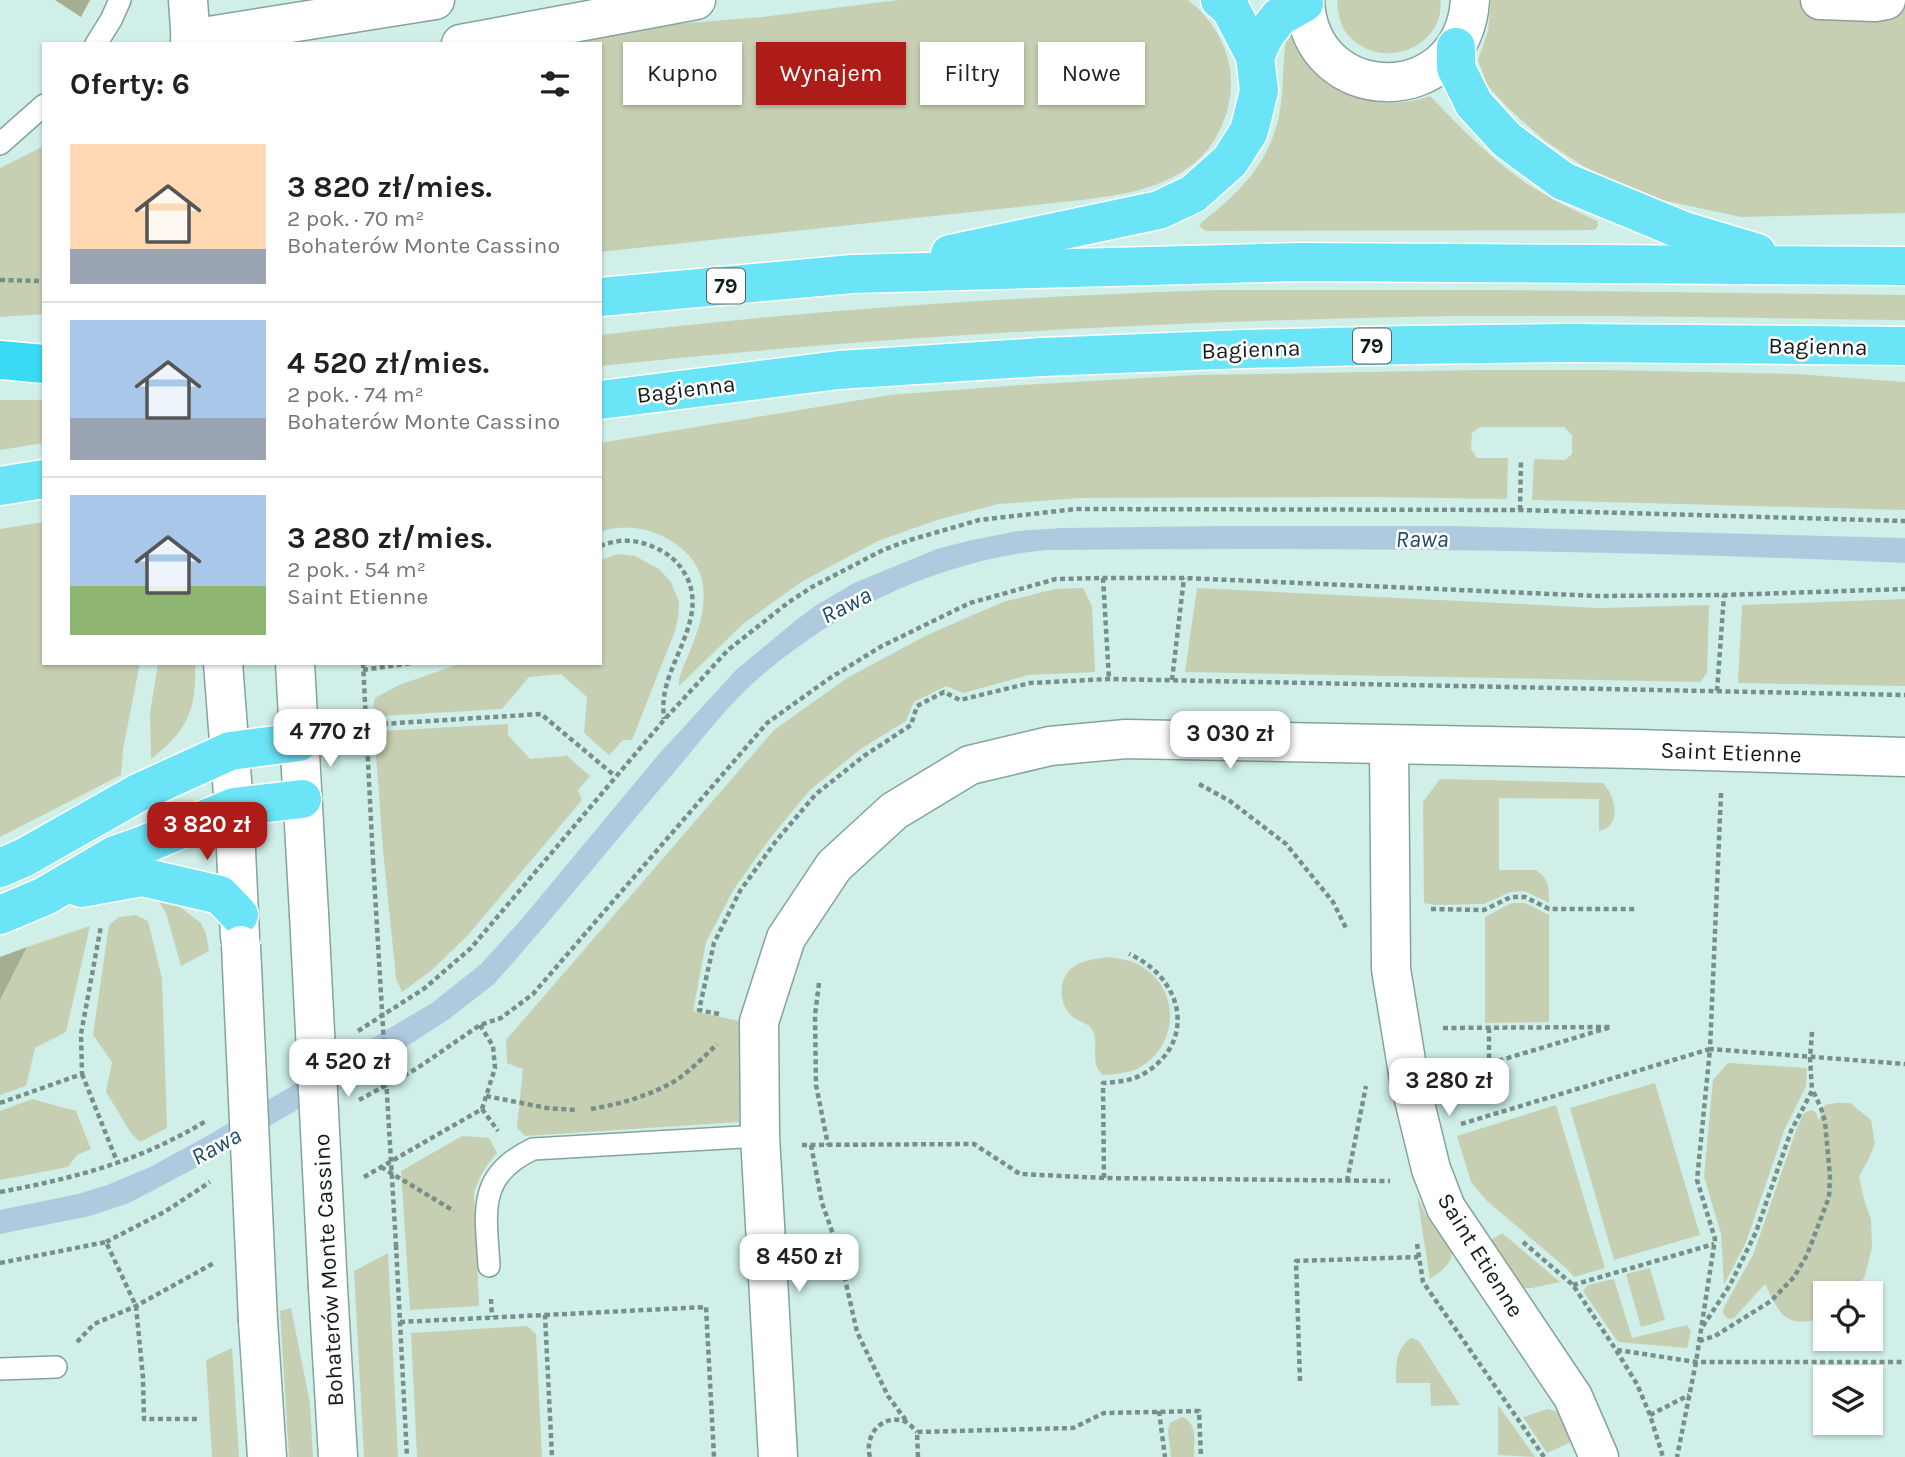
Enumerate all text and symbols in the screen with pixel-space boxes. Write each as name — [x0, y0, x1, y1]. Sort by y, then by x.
chip: Kupno — [623, 42, 742, 105]
chip: Wynajem — [756, 42, 906, 105]
chip: Filtry — [920, 42, 1024, 105]
chip: Nowe — [1038, 42, 1145, 105]
icon: filters — [536, 65, 574, 103]
text: Oferty: 6 — [70, 66, 190, 102]
text: 3 820 zł/mies. — [287, 169, 492, 205]
icon: home — [126, 172, 210, 256]
text: 2 pok. · 70 m² — [287, 205, 425, 232]
text: Bohaterów Monte Cassino — [287, 232, 560, 259]
road number: 79 — [707, 268, 745, 304]
road number: 79 — [1353, 328, 1391, 364]
street label: Bagienna — [1768, 332, 1868, 361]
street label: Bagienna — [1201, 334, 1301, 365]
text: 4 520 zł/mies. — [287, 345, 489, 381]
icon: home — [126, 348, 210, 432]
street label: Bagienna — [635, 370, 737, 409]
text: 2 pok. · 74 m² — [287, 381, 424, 408]
text: Bohaterów Monte Cassino — [287, 408, 560, 435]
text: 3 280 zł/mies. — [287, 520, 492, 556]
icon: home — [126, 523, 210, 607]
water label: Rawa — [1395, 525, 1449, 553]
text: 2 pok. · 54 m² — [287, 556, 426, 583]
water label: Rawa — [816, 580, 876, 630]
text: Saint Etienne — [287, 583, 428, 610]
pin: 4 770 zł — [258, 710, 402, 769]
pin: 3 030 zł — [1158, 712, 1302, 771]
text: 4 770 zł — [289, 718, 371, 745]
text: 3 030 zł — [1186, 720, 1274, 747]
street label: Saint Etienne — [1660, 737, 1802, 768]
pin: 3 820 zł — [135, 802, 279, 862]
text: 3 820 zł — [163, 811, 251, 838]
pin: 4 520 zł — [276, 1040, 420, 1099]
text: 4 520 zł — [305, 1048, 391, 1075]
pin: 3 280 zł — [1377, 1058, 1521, 1118]
text: 3 280 zł — [1405, 1067, 1493, 1094]
water label: Rawa — [186, 1121, 246, 1171]
street label: Bohaterów Monte Cassino — [308, 1133, 349, 1407]
street label: Saint Etienne — [1432, 1188, 1529, 1322]
pin: 8 450 zł — [727, 1234, 871, 1294]
text: 8 450 zł — [756, 1243, 842, 1270]
map controls — [1813, 1281, 1883, 1435]
button: locate — [1813, 1281, 1883, 1351]
button: layers — [1813, 1365, 1883, 1435]

